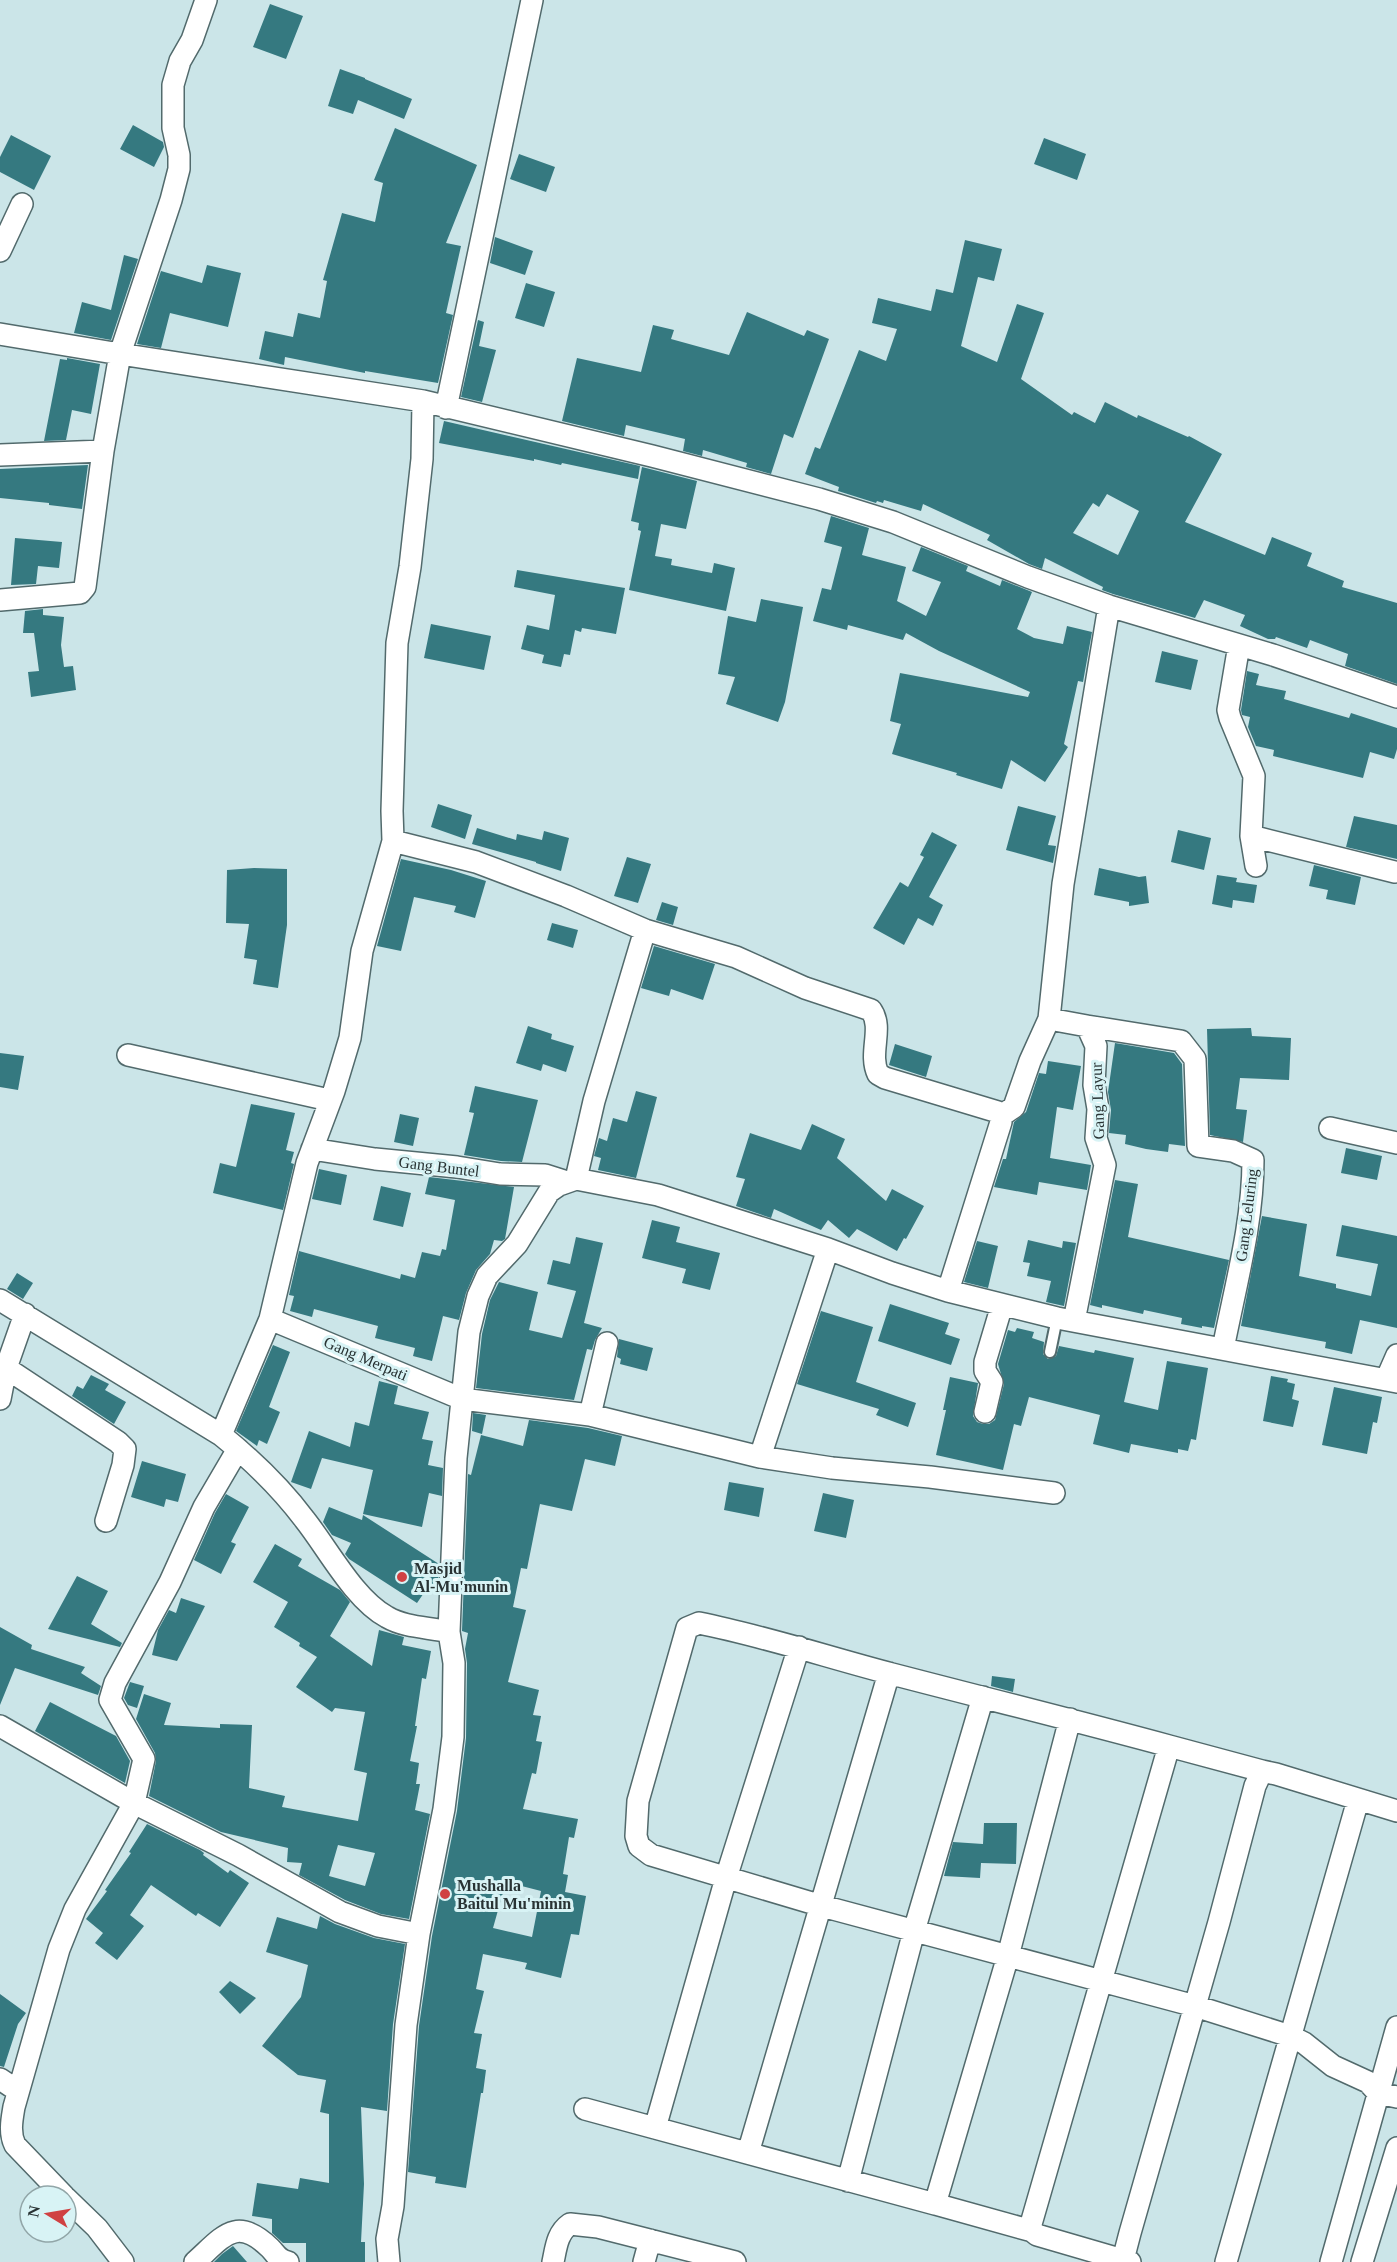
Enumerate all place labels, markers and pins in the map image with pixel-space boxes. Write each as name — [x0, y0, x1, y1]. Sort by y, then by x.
place label: Masjid Al-Mu'munin — [414, 1560, 508, 1595]
marker: Masjid Al-Mu'munin — [395, 1570, 409, 1584]
place label: Mushalla Baitul Mu'minin — [457, 1877, 571, 1912]
marker: Mushalla Baitul Mu'minin — [438, 1887, 452, 1901]

